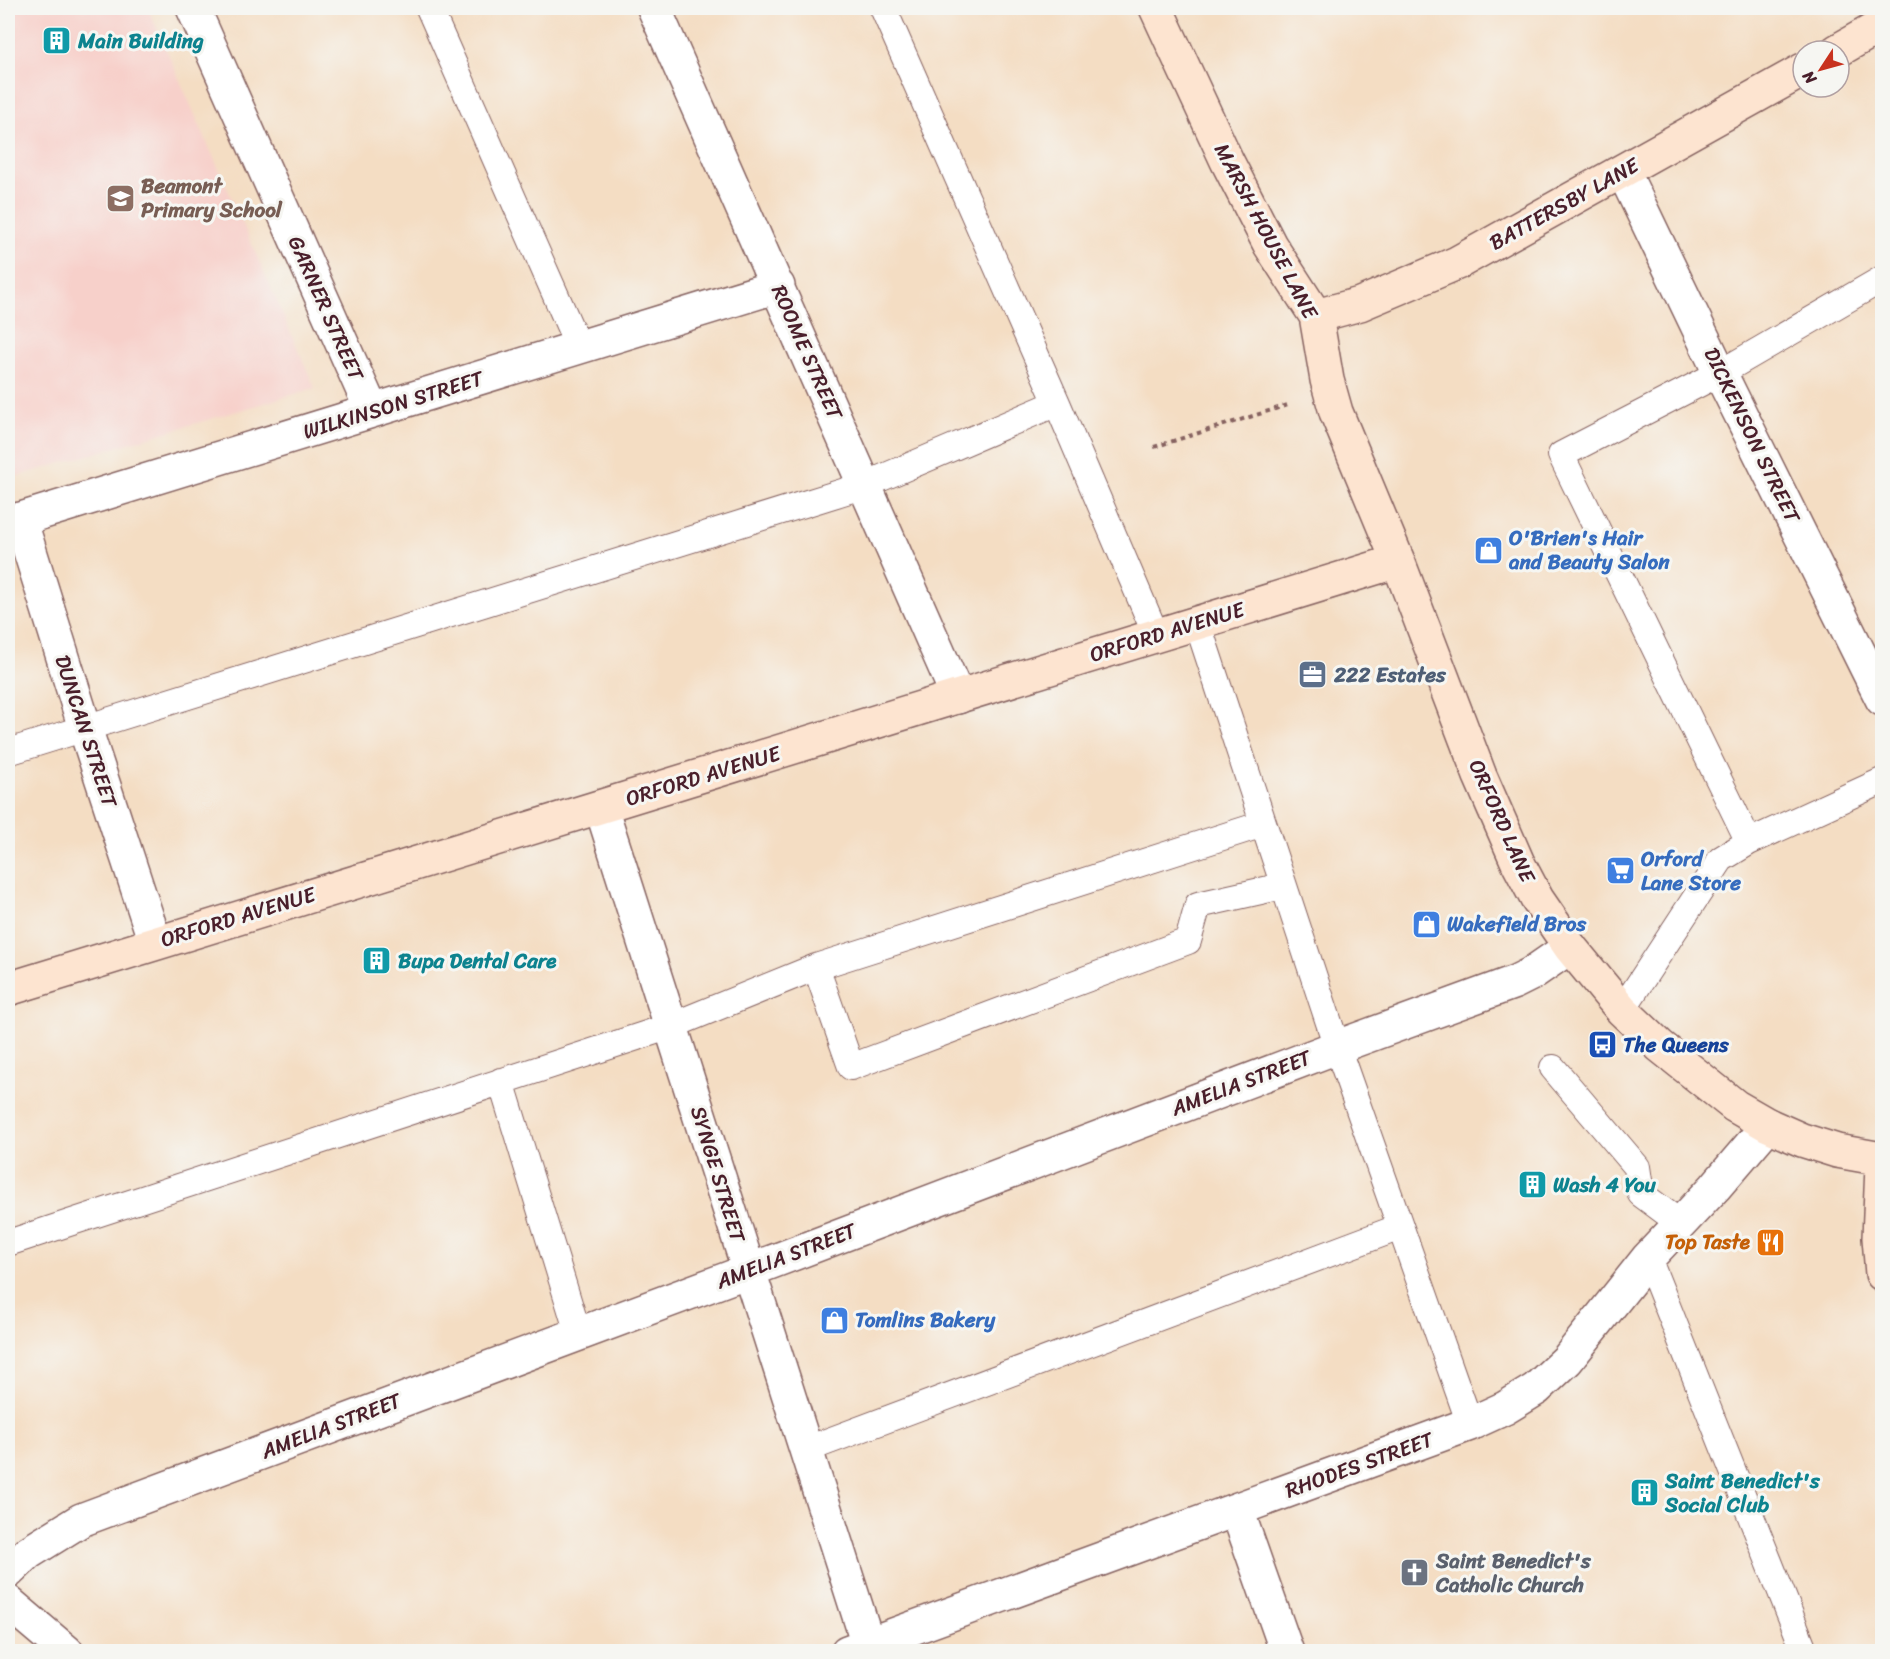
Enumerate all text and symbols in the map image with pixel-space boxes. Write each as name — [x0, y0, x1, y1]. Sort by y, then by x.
place label: Main Building — [77, 22, 204, 60]
building icon: Main Building — [41, 25, 73, 57]
north arrow — [1791, 39, 1851, 99]
text: N — [1794, 64, 1825, 91]
street label: MARSH HOUSE LANE — [1203, 136, 1329, 327]
street label: BATTERSBY LANE — [1482, 146, 1647, 261]
place label: Beamont Primary School — [141, 167, 283, 229]
school or university icon: Beamont Primary School — [104, 182, 136, 214]
street label: GARNER STREET — [277, 229, 376, 388]
street label: ROOME STREET — [760, 278, 854, 427]
street label: DICKENSON STREET — [1693, 341, 1812, 531]
street label: WILKINSON STREET — [298, 359, 489, 450]
place label: O'Brien's Hair and Beauty Salon — [1508, 519, 1670, 581]
shop icon: O'Brien's Hair and Beauty Salon — [1472, 534, 1504, 566]
street label: ORFORD AVENUE — [1085, 590, 1250, 674]
street label: DUNCAN STREET — [43, 650, 129, 814]
place label: 222 Estates — [1333, 656, 1447, 694]
office icon: 222 Estates — [1297, 659, 1329, 691]
street label: ORFORD AVENUE — [621, 734, 786, 818]
street label: ORFORD LANE — [1458, 753, 1547, 890]
place label: Orford Lane Store — [1641, 840, 1741, 902]
supermarket icon: Orford Lane Store — [1604, 855, 1636, 887]
street label: ORFORD AVENUE — [156, 875, 321, 959]
place label: Wakefield Bros — [1447, 905, 1586, 943]
shop icon: Wakefield Bros — [1410, 908, 1442, 940]
place label: Bupa Dental Care — [398, 942, 557, 980]
building icon: Bupa Dental Care — [361, 945, 393, 977]
place label: The Queens — [1623, 1026, 1729, 1064]
bus stop icon: The Queens — [1586, 1029, 1618, 1061]
street label: AMELIA STREET — [1164, 1038, 1318, 1127]
street label: SYNGE STREET — [679, 1101, 757, 1249]
place label: Wash 4 You — [1553, 1166, 1656, 1204]
building icon: Wash 4 You — [1516, 1169, 1548, 1201]
street label: AMELIA STREET — [709, 1211, 863, 1300]
place label: Top Taste — [1665, 1223, 1751, 1261]
restaurant icon: Top Taste — [1755, 1226, 1787, 1258]
place label: Tomlins Bakery — [855, 1301, 996, 1339]
shop icon: Tomlins Bakery — [818, 1304, 850, 1336]
street label: AMELIA STREET — [254, 1381, 408, 1470]
street label: RHODES STREET — [1280, 1420, 1440, 1509]
place label: Saint Benedict's Social Club — [1664, 1462, 1821, 1524]
building icon: Saint Benedict's Social Club — [1628, 1477, 1660, 1509]
place label: Saint Benedict's Catholic Church — [1435, 1542, 1592, 1604]
church icon: Saint Benedict's Catholic Church — [1399, 1557, 1431, 1589]

